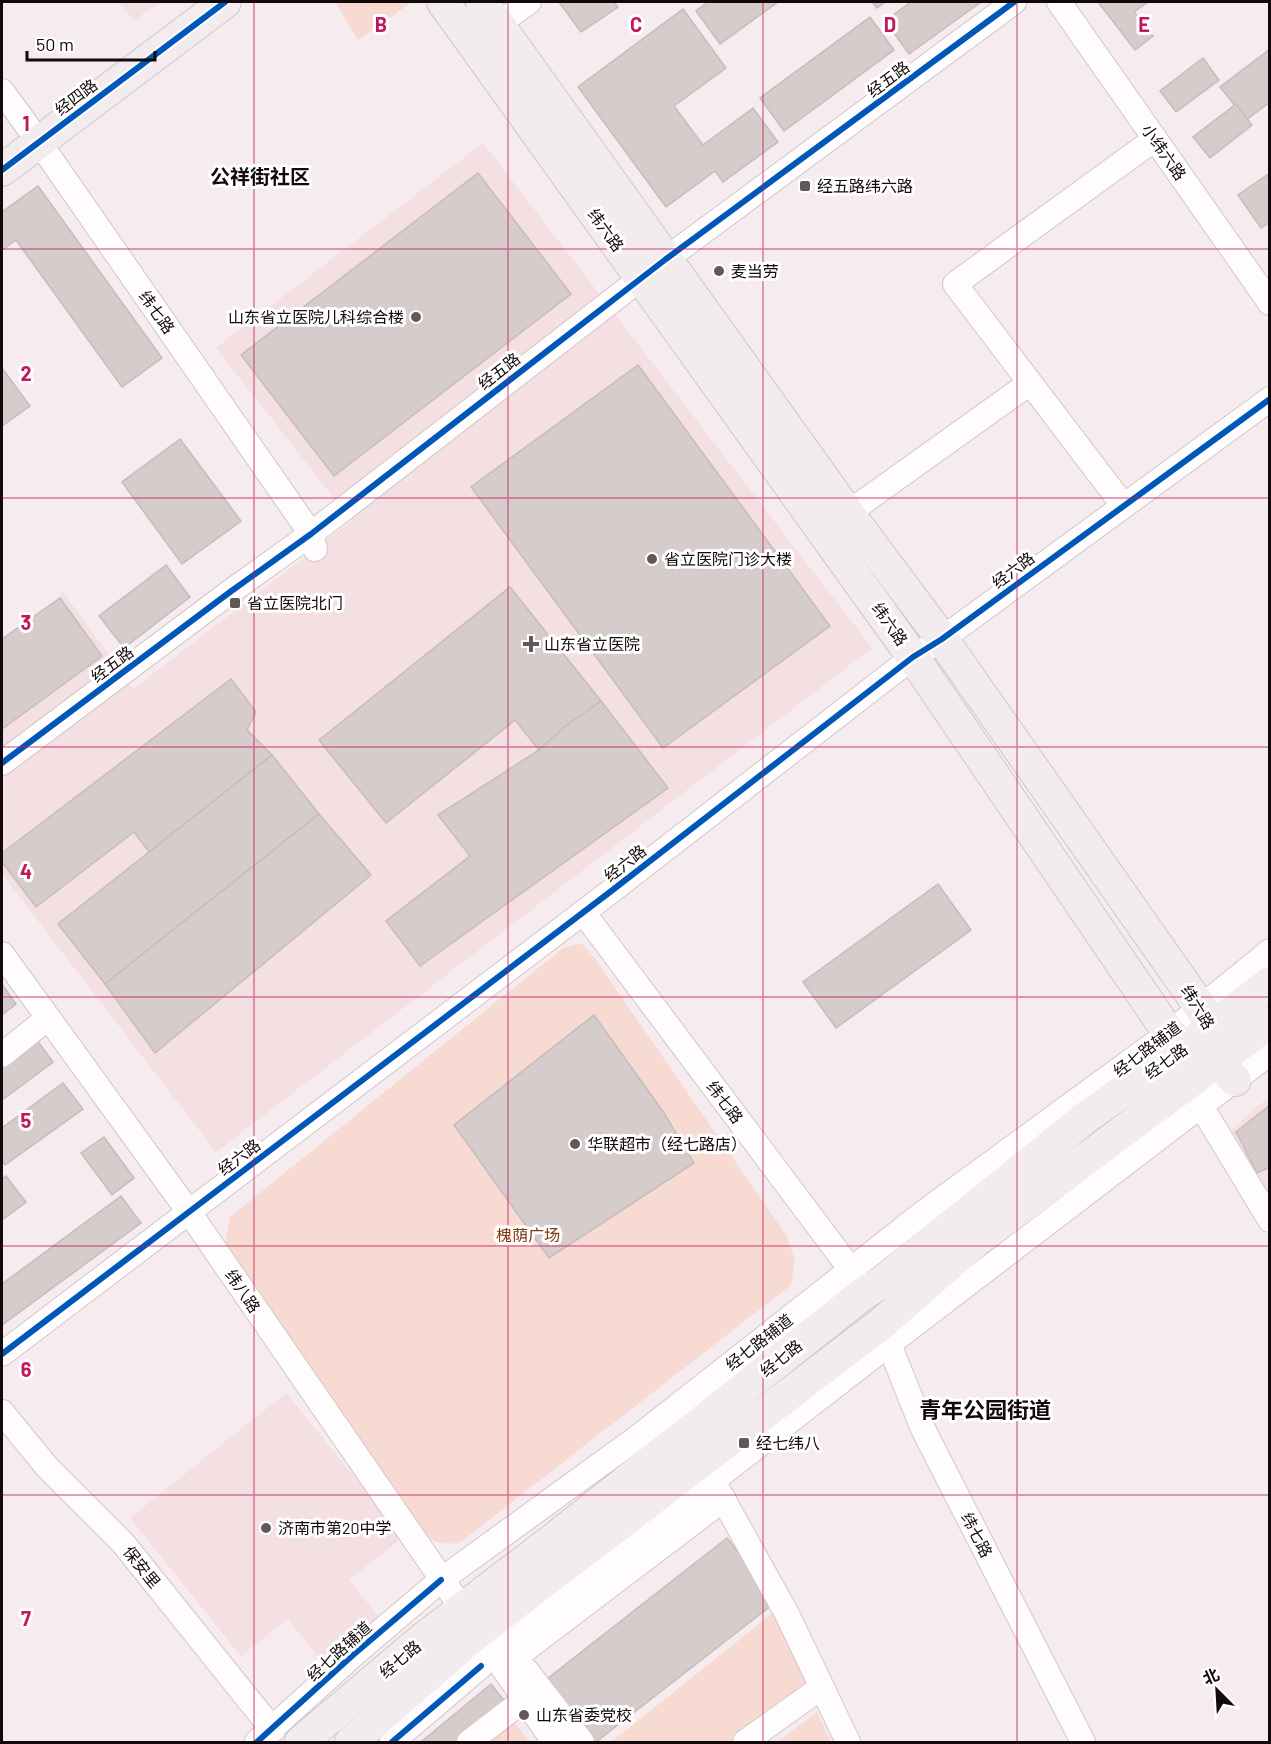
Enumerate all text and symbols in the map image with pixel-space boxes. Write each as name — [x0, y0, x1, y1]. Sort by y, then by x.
text: B — [375, 12, 387, 36]
text: C — [630, 12, 642, 36]
text: D — [884, 12, 896, 36]
text: E — [1138, 12, 1150, 36]
scale bar — [27, 24, 154, 62]
text: 50 m — [36, 33, 74, 55]
street label: 经五路 — [863, 57, 913, 101]
street label: 经四路 — [51, 75, 101, 119]
text: 1 — [22, 111, 30, 135]
street label: 小纬六路 — [1138, 120, 1191, 183]
district label: 公祥街社区 — [210, 164, 310, 188]
place label: 经五路纬六路 — [817, 176, 913, 195]
marker: 经五路纬六路 — [798, 179, 812, 193]
street label: 纬六路 — [585, 205, 628, 255]
place label: 麦当劳 — [731, 261, 779, 280]
marker: 麦当劳 — [712, 264, 726, 278]
street label: 纬七路 — [136, 287, 179, 337]
place label: 山东省立医院儿科综合楼 — [228, 307, 404, 326]
marker: 山东省立医院儿科综合楼 — [409, 310, 423, 324]
street label: 经五路 — [474, 348, 523, 393]
text: 2 — [20, 361, 32, 385]
street label: 经六路 — [988, 548, 1038, 592]
place label: 省立医院门诊大楼 — [664, 549, 792, 568]
marker: 省立医院门诊大楼 — [645, 552, 659, 566]
place label: 省立医院北门 — [247, 593, 343, 612]
marker: 省立医院北门 — [228, 596, 242, 610]
street label: 纬六路 — [869, 599, 912, 649]
text: 3 — [21, 610, 31, 634]
place label: 山东省立医院 — [544, 634, 640, 653]
marker: 山东省立医院 — [522, 635, 540, 653]
street label: 经五路 — [87, 642, 137, 686]
street label: 经六路 — [600, 840, 649, 885]
text: 4 — [20, 859, 32, 883]
street label: 纬六路 — [1178, 981, 1219, 1032]
street label: 经七路辅道 — [1109, 1017, 1185, 1081]
street label: 经七路 — [1141, 1039, 1191, 1083]
street label: 纬七路 — [703, 1077, 747, 1127]
text: 5 — [21, 1108, 32, 1132]
place label: 华联超市（经七路店） — [587, 1134, 747, 1153]
street label: 经六路 — [214, 1135, 264, 1179]
marker: 华联超市（经七路店） — [568, 1137, 582, 1151]
park label: 槐荫广场 — [496, 1225, 560, 1244]
street label: 纬八路 — [222, 1266, 265, 1316]
street label: 经七路辅道 — [722, 1310, 796, 1374]
street label: 经七路 — [756, 1336, 806, 1380]
text: 6 — [21, 1357, 32, 1381]
district label: 青年公园街道 — [919, 1396, 1051, 1422]
place label: 经七纬八 — [756, 1433, 820, 1452]
marker: 经七纬八 — [737, 1436, 751, 1450]
street label: 纬七路 — [958, 1509, 997, 1560]
place label: 济南市第20中学 — [278, 1518, 392, 1537]
marker: 济南市第20中学 — [259, 1521, 273, 1535]
street label: 保安里 — [120, 1542, 165, 1591]
text: 7 — [21, 1606, 31, 1630]
street label: 经七路辅道 — [303, 1617, 375, 1684]
street label: 经七路 — [375, 1636, 424, 1681]
north arrow — [1187, 1660, 1247, 1720]
text: 北 — [1200, 1664, 1222, 1688]
place label: 山东省委党校 — [536, 1705, 632, 1724]
marker: 山东省委党校 — [517, 1708, 531, 1722]

